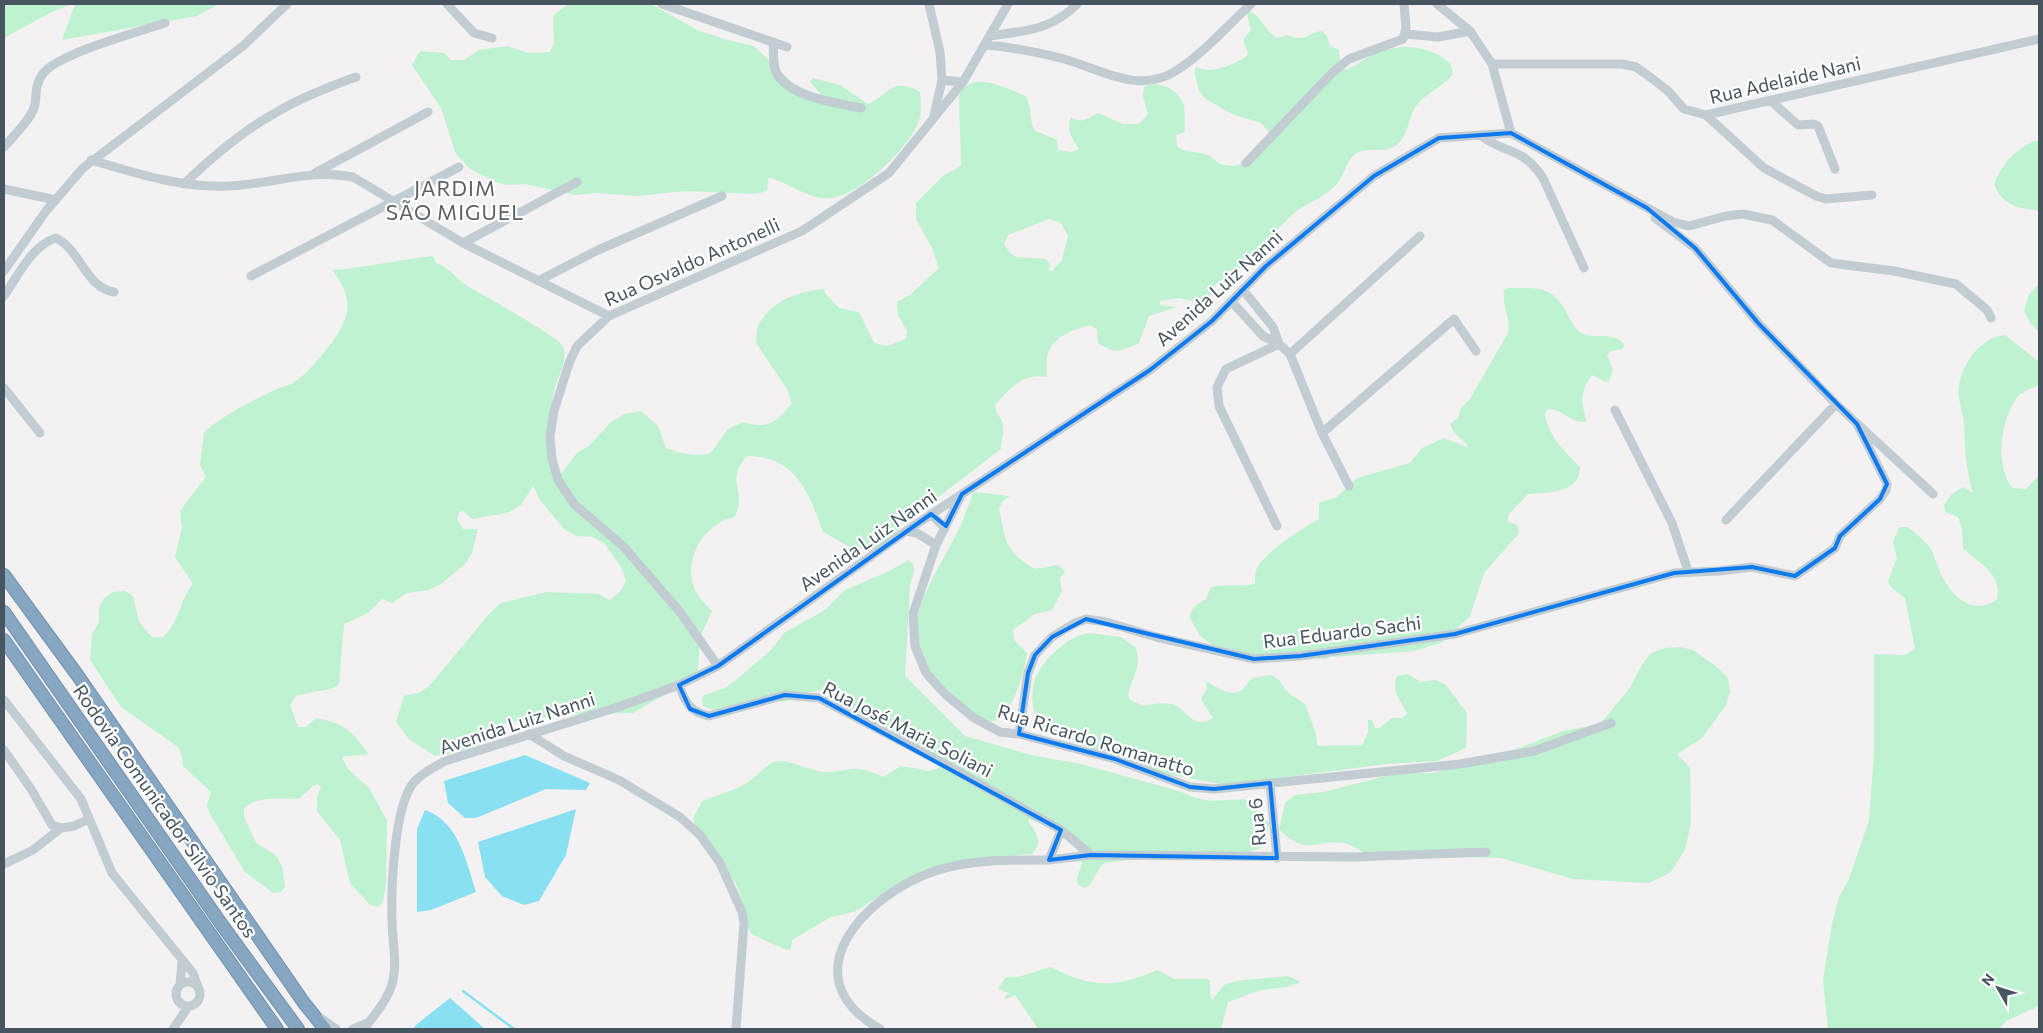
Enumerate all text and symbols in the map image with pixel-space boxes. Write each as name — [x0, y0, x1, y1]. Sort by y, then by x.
street label: Rua Adelaide Nani — [1707, 51, 1863, 108]
district label: JARDIM SÃO MIGUEL — [386, 175, 524, 224]
street label: Rua Osvaldo Antonelli — [601, 212, 783, 311]
street label: Avenida Luiz Nanni — [1151, 225, 1287, 351]
street label: Avenida Luiz Nanni — [795, 484, 941, 596]
street label: Rua Eduardo Sachi — [1262, 610, 1422, 653]
street label: Rua José Maria Soliani — [819, 676, 997, 781]
street label: Rodovia Comunicador Silvio Santos — [69, 680, 262, 942]
street label: Avenida Luiz Nanni — [436, 686, 598, 759]
street label: Rua Ricardo Romanatto — [995, 699, 1197, 780]
street label: Rua 6 — [1243, 797, 1270, 847]
north arrow — [1973, 963, 2023, 1013]
text: N — [1978, 970, 1997, 989]

